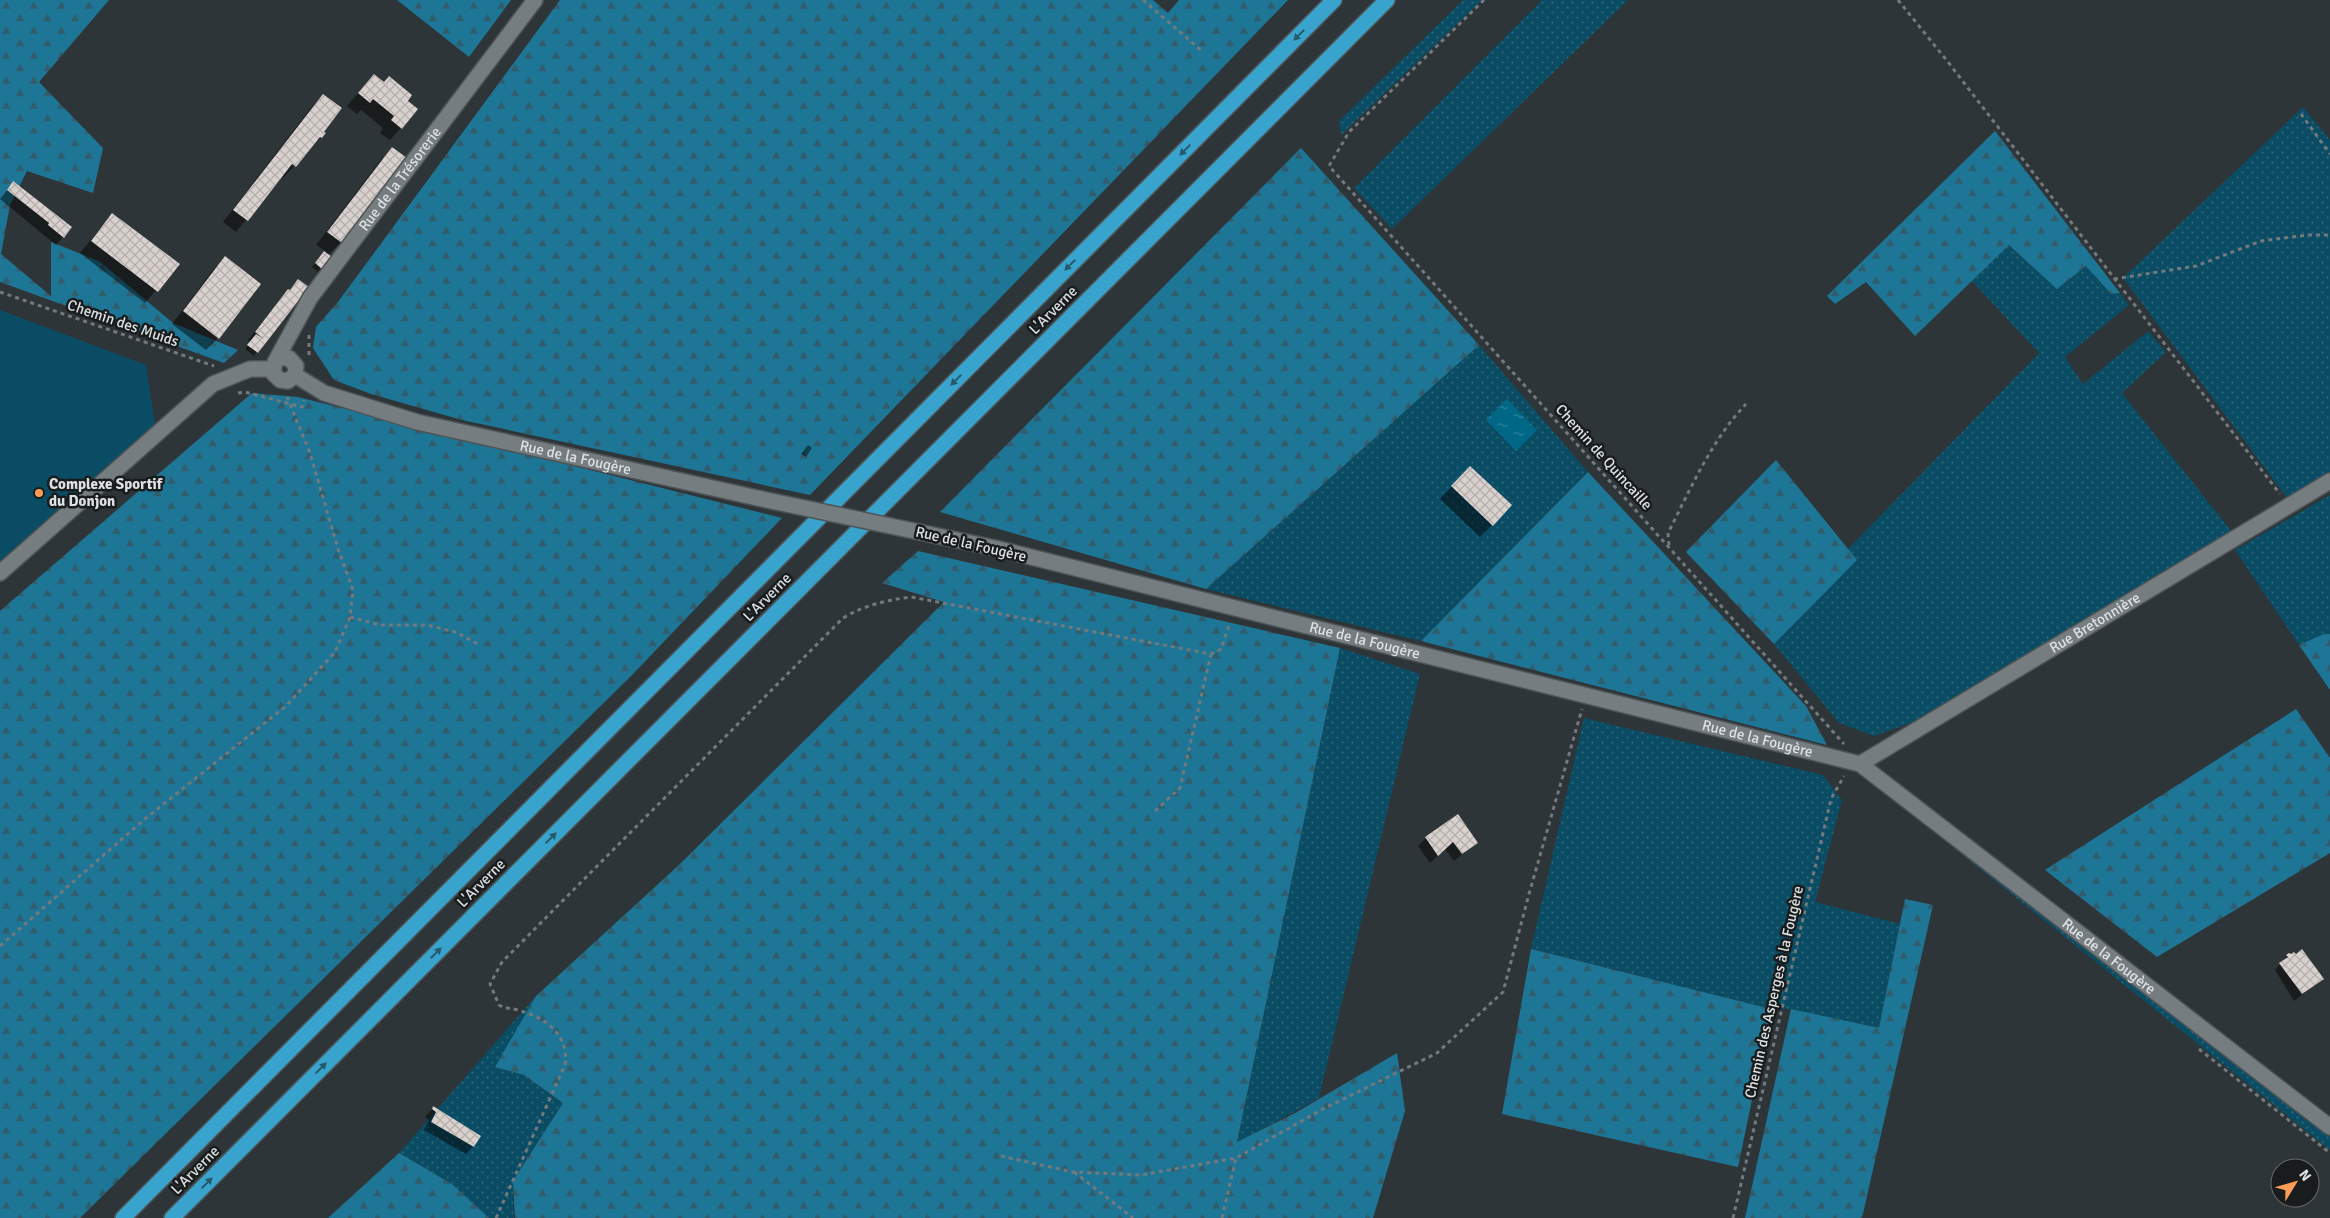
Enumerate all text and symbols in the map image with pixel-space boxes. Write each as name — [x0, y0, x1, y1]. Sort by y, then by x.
one-way arrow — [1294, 28, 1306, 40]
street label: Rue de la Trésorerie — [355, 123, 445, 234]
one-way arrow — [1179, 144, 1191, 156]
one-way arrow — [1064, 259, 1076, 271]
street label: L'Arverne — [1025, 282, 1081, 338]
street label: Chemin des Muids — [65, 296, 181, 351]
one-way arrow — [950, 374, 962, 386]
street label: Chemin de Quincaille — [1552, 400, 1656, 514]
street label: Rue de la Fougère — [518, 436, 633, 479]
place label: Complexe Sportif du Donjon — [49, 475, 164, 510]
marker: Complexe Sportif du Donjon — [33, 487, 45, 499]
street label: Rue de la Fougère — [914, 522, 1028, 566]
street label: L'Arverne — [739, 569, 795, 625]
street label: Rue Bretonnière — [2046, 588, 2143, 657]
street label: Rue de la Fougère — [1307, 618, 1422, 663]
street label: Rue de la Fougère — [1700, 716, 1815, 761]
one-way arrow — [545, 832, 557, 844]
street label: L'Arverne — [453, 855, 509, 911]
street label: Chemin des Asperges à la Fougère — [1741, 884, 1807, 1100]
street label: Rue de la Fougère — [2058, 914, 2159, 998]
one-way arrow — [430, 948, 442, 960]
one-way arrow — [315, 1063, 327, 1075]
street label: L'Arverne — [167, 1142, 223, 1198]
north arrow — [2270, 1158, 2320, 1208]
text: N — [2295, 1166, 2315, 1184]
one-way arrow — [200, 1178, 212, 1190]

